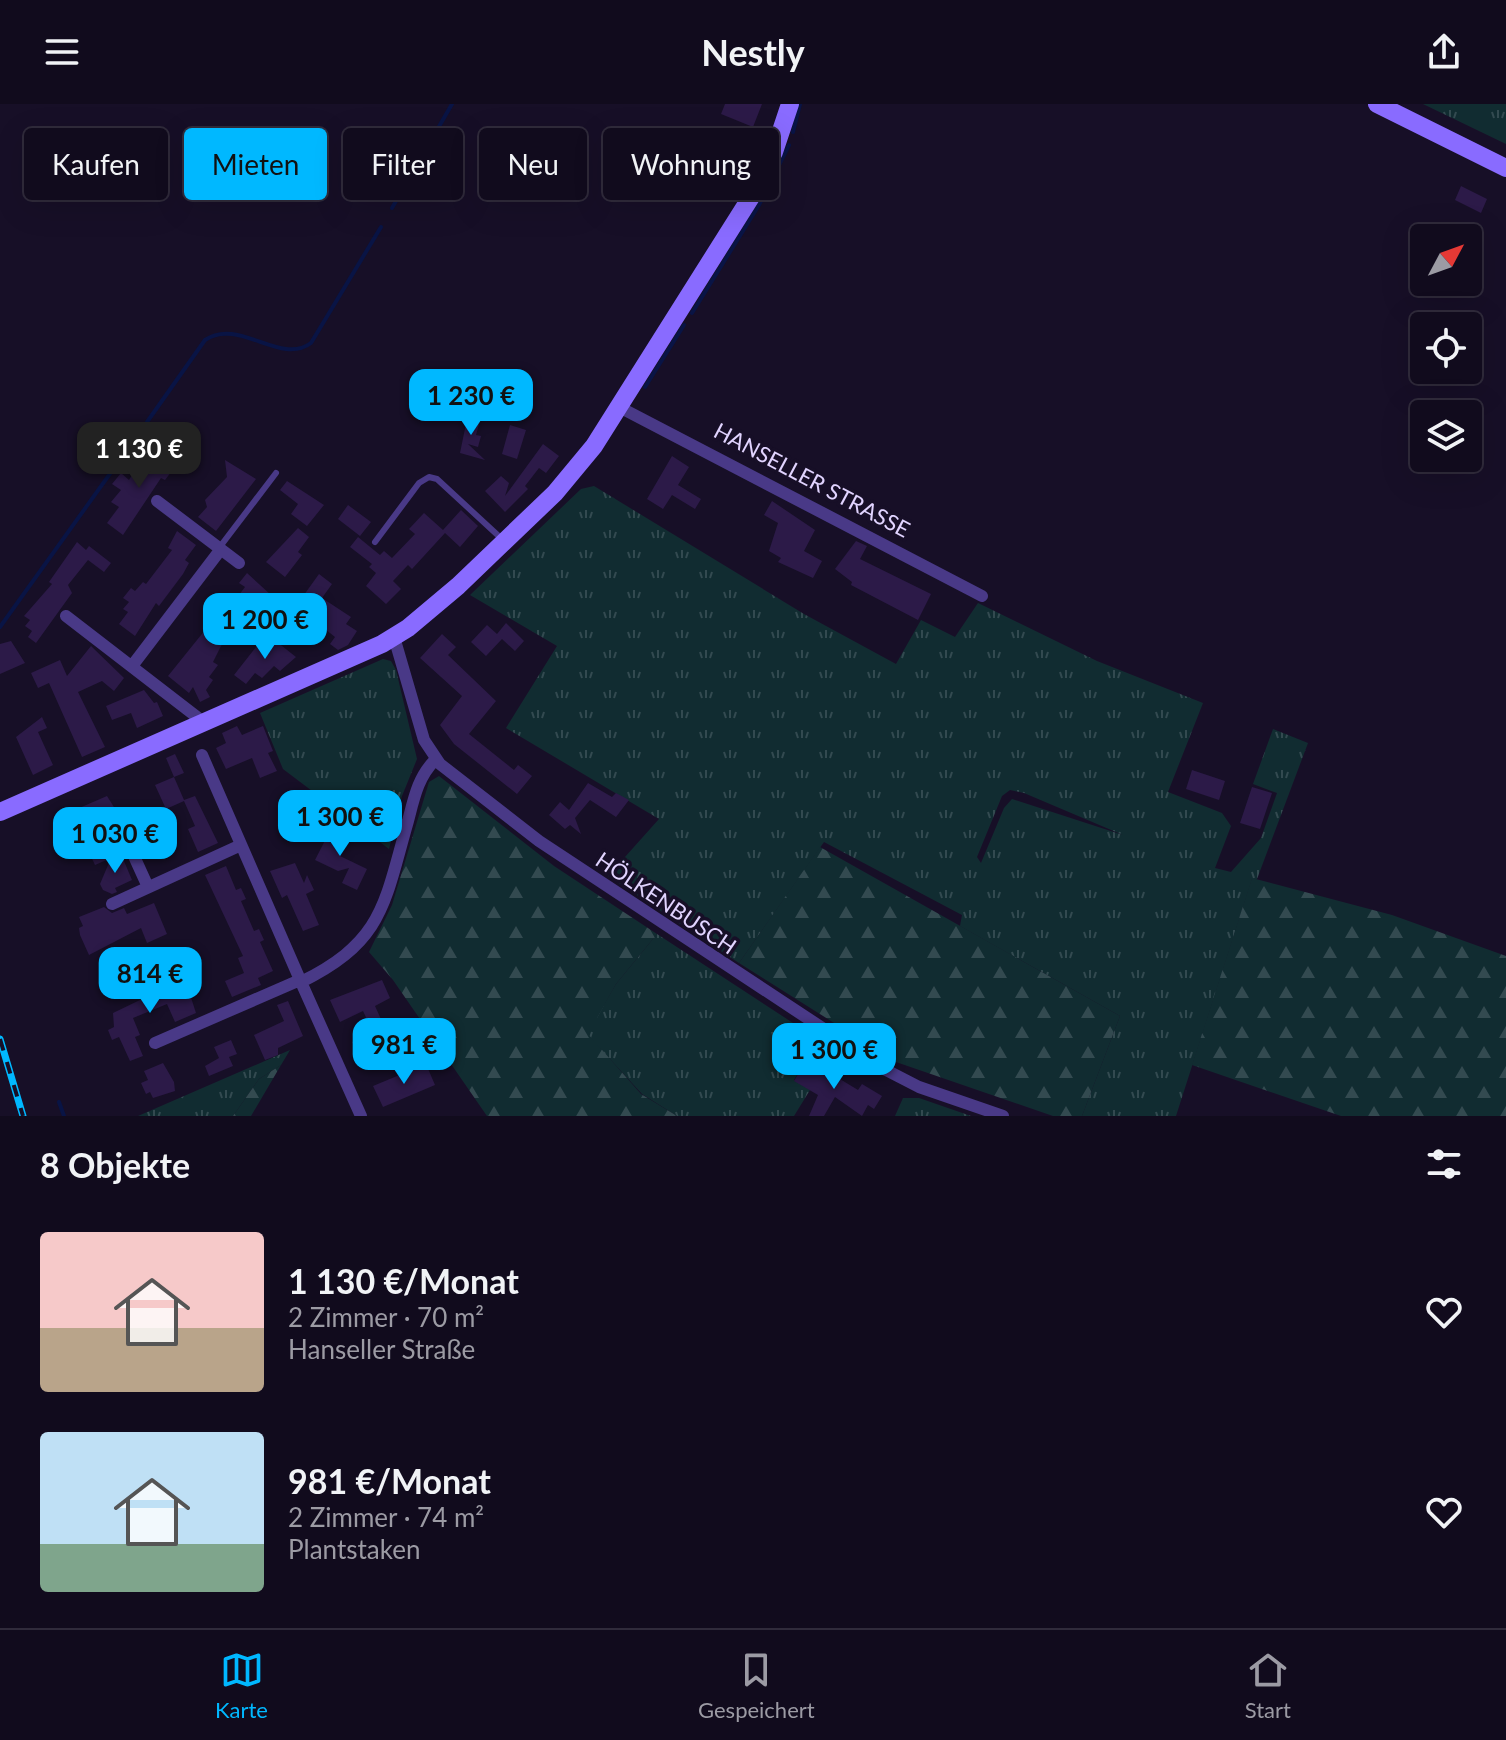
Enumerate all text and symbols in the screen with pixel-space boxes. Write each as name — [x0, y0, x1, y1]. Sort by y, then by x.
icon: menu — [40, 30, 84, 74]
text: Nestly — [701, 30, 805, 74]
icon: share — [1422, 30, 1466, 74]
chip: Kaufen — [24, 128, 168, 200]
chip: Mieten — [184, 128, 327, 200]
chip: Filter — [343, 128, 463, 200]
chip: Neu — [479, 128, 587, 200]
chip: Wohnung — [603, 128, 779, 200]
north arrow — [1410, 224, 1482, 296]
map controls — [1410, 224, 1482, 472]
button: locate — [1410, 312, 1482, 384]
pin: 1 230 € — [397, 369, 545, 437]
text: 1 230 € — [427, 379, 515, 411]
button: layers — [1410, 400, 1482, 472]
street label: HANSELLER STRASSE — [710, 416, 915, 543]
pin: 1 130 € — [65, 422, 213, 490]
text: 1 130 € — [95, 432, 183, 464]
pin: 1 200 € — [191, 593, 339, 661]
text: 1 200 € — [221, 603, 309, 635]
pin: 1 300 € — [266, 790, 414, 858]
text: 1 300 € — [296, 800, 384, 832]
pin: 1 030 € — [41, 807, 189, 875]
text: 1 030 € — [71, 817, 159, 849]
street label: HÖLKENBUSCH — [591, 846, 742, 960]
pin: 814 € — [94, 947, 206, 1015]
text: 814 € — [117, 957, 183, 989]
pin: 981 € — [348, 1018, 460, 1086]
pin: 1 300 € — [760, 1023, 908, 1091]
text: 981 € — [371, 1028, 437, 1060]
text: 1 300 € — [790, 1033, 878, 1065]
icon: filters — [1422, 1142, 1466, 1186]
text: 8 Objekte — [40, 1144, 190, 1185]
text: 1 130 €/Monat — [288, 1260, 519, 1301]
icon: home — [104, 1264, 200, 1360]
icon: heart — [1422, 1290, 1466, 1334]
text: 2 Zimmer · 70 m² — [288, 1301, 484, 1333]
text: Hanseller Straße — [288, 1333, 475, 1365]
text: 981 €/Monat — [288, 1460, 491, 1501]
icon: home — [104, 1464, 200, 1560]
icon: heart — [1422, 1490, 1466, 1534]
text: 2 Zimmer · 74 m² — [288, 1501, 484, 1533]
text: Plantstaken — [288, 1533, 420, 1565]
tab: Karte — [215, 1648, 268, 1723]
tab: Gespeichert — [698, 1648, 815, 1723]
tab: Start — [1245, 1648, 1291, 1723]

